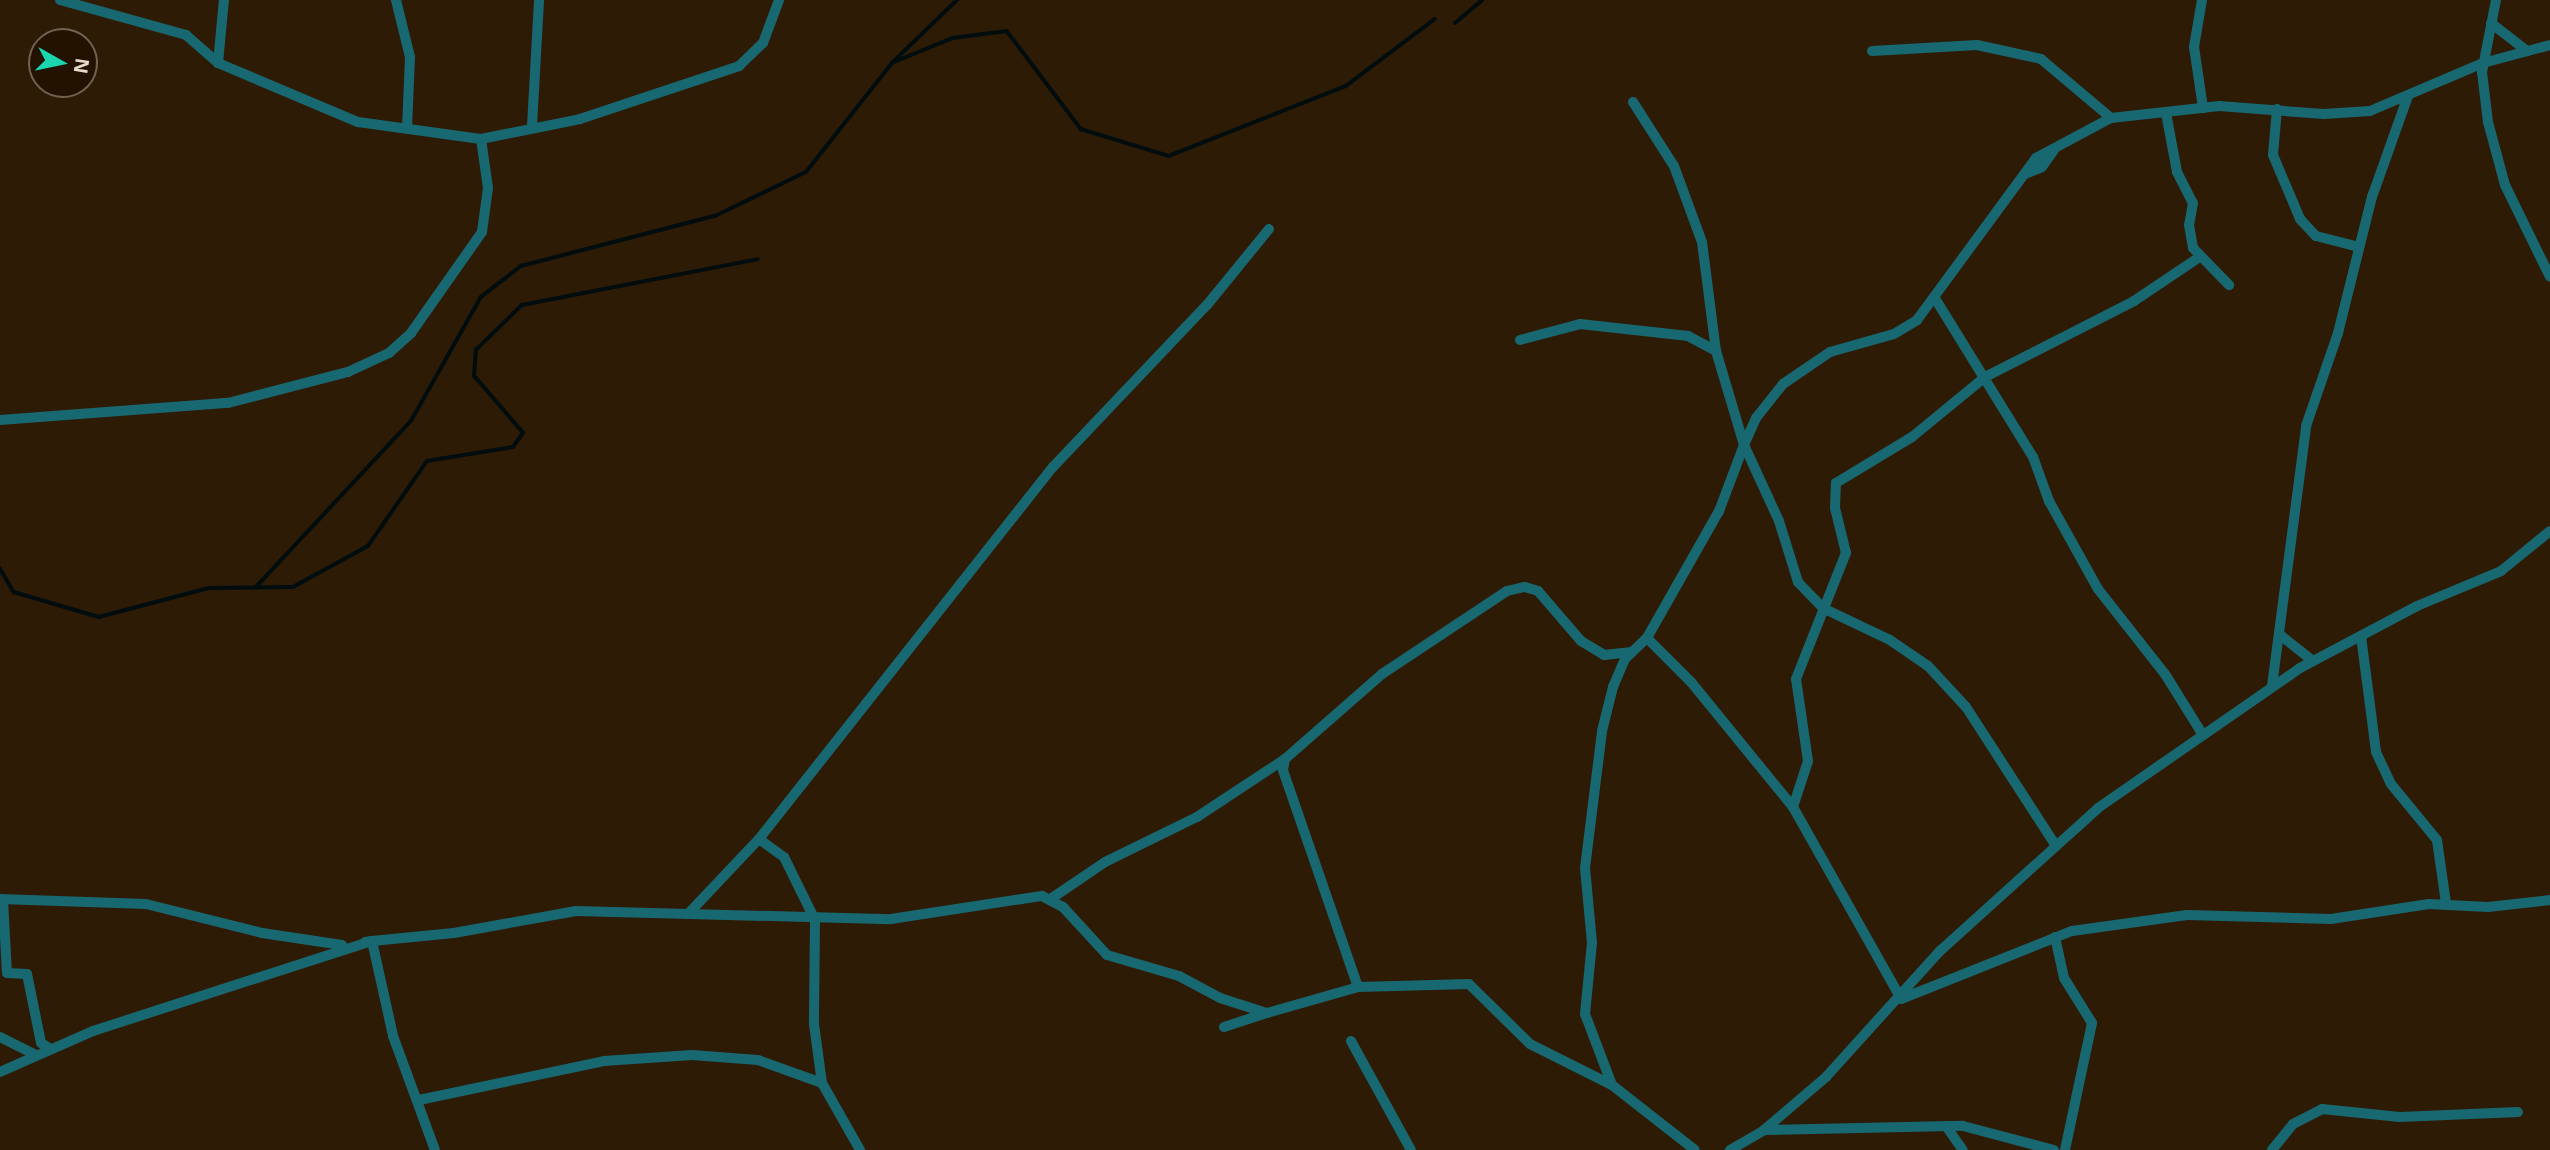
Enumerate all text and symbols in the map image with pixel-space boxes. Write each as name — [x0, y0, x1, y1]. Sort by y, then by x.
north arrow — [28, 28, 98, 98]
text: N — [68, 56, 96, 76]

